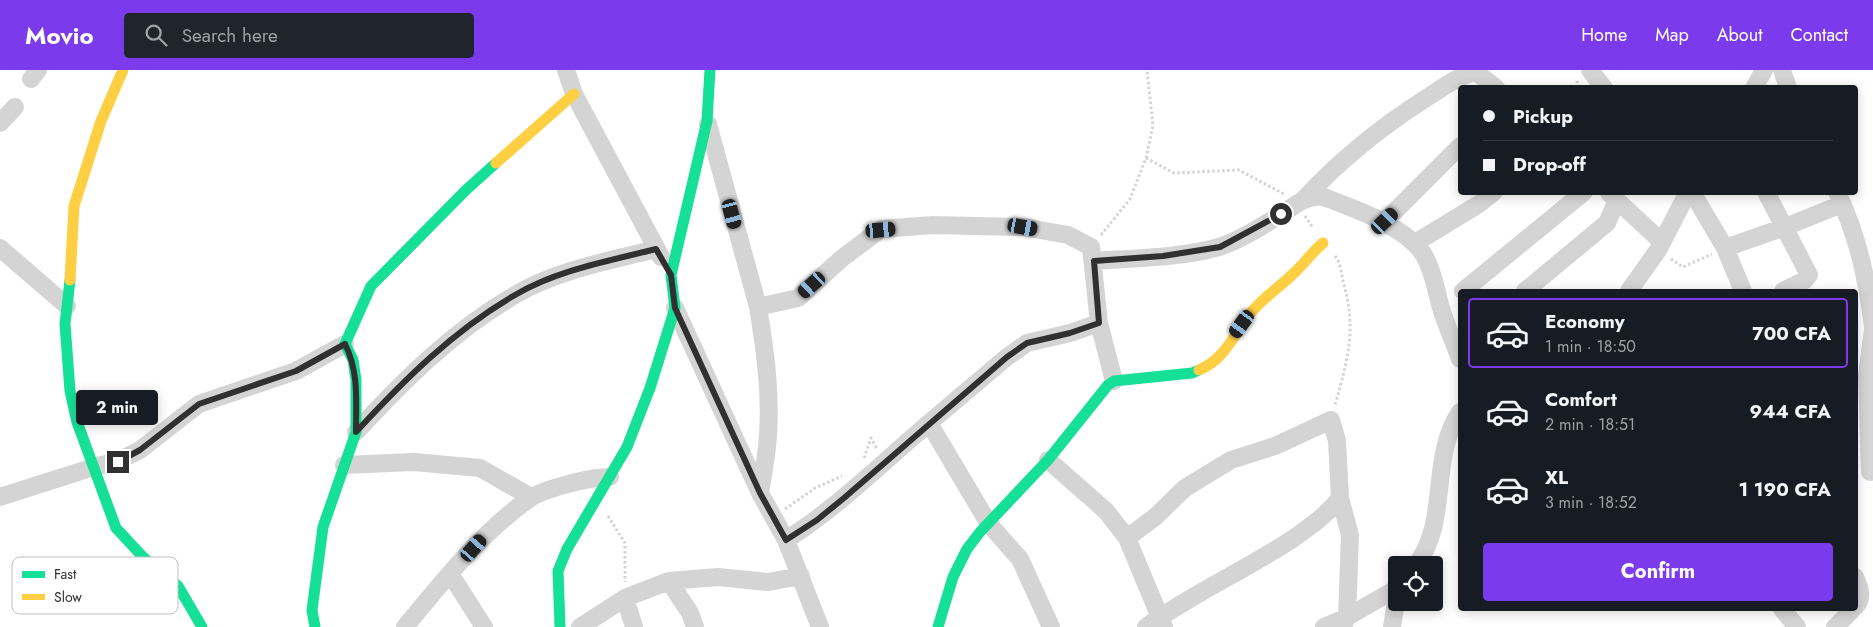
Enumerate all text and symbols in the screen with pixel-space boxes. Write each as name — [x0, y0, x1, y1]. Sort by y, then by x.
search box — [124, 13, 474, 58]
text: Movio — [25, 18, 94, 53]
icon: search — [142, 21, 170, 49]
text: Search here — [182, 22, 278, 49]
text: Home — [1581, 22, 1627, 48]
text: Map — [1655, 22, 1689, 48]
text: About — [1717, 22, 1762, 48]
text: Contact — [1790, 22, 1848, 48]
text: Pickup — [1513, 103, 1573, 130]
text: Drop-off — [1513, 151, 1586, 178]
car — [720, 198, 743, 230]
route start — [1270, 203, 1292, 225]
car — [1369, 205, 1401, 237]
car — [1006, 217, 1039, 237]
car — [865, 221, 896, 239]
car — [795, 269, 828, 301]
car — [1227, 307, 1256, 341]
text: Economy — [1545, 308, 1625, 335]
icon: car — [1485, 311, 1530, 356]
text: 700 CFA — [1752, 320, 1831, 347]
text: 1 min · 18:50 — [1545, 335, 1636, 358]
text: Comfort — [1545, 386, 1617, 413]
icon: car — [1485, 389, 1530, 434]
callout: 2 min — [77, 390, 159, 424]
text: 2 min — [96, 396, 138, 419]
text: 944 CFA — [1750, 398, 1831, 425]
text: 2 min · 18:51 — [1545, 413, 1635, 436]
route end — [107, 451, 129, 473]
text: XL — [1545, 464, 1568, 491]
icon: car — [1485, 467, 1530, 512]
text: 1 190 CFA — [1739, 476, 1831, 503]
text: 3 min · 18:52 — [1545, 491, 1637, 514]
car — [458, 532, 489, 564]
button: Confirm — [1483, 543, 1833, 601]
map controls — [1388, 556, 1443, 611]
button: locate — [1388, 556, 1443, 611]
legend — [12, 557, 178, 614]
text: Fast — [54, 564, 77, 584]
text: Slow — [54, 587, 82, 607]

